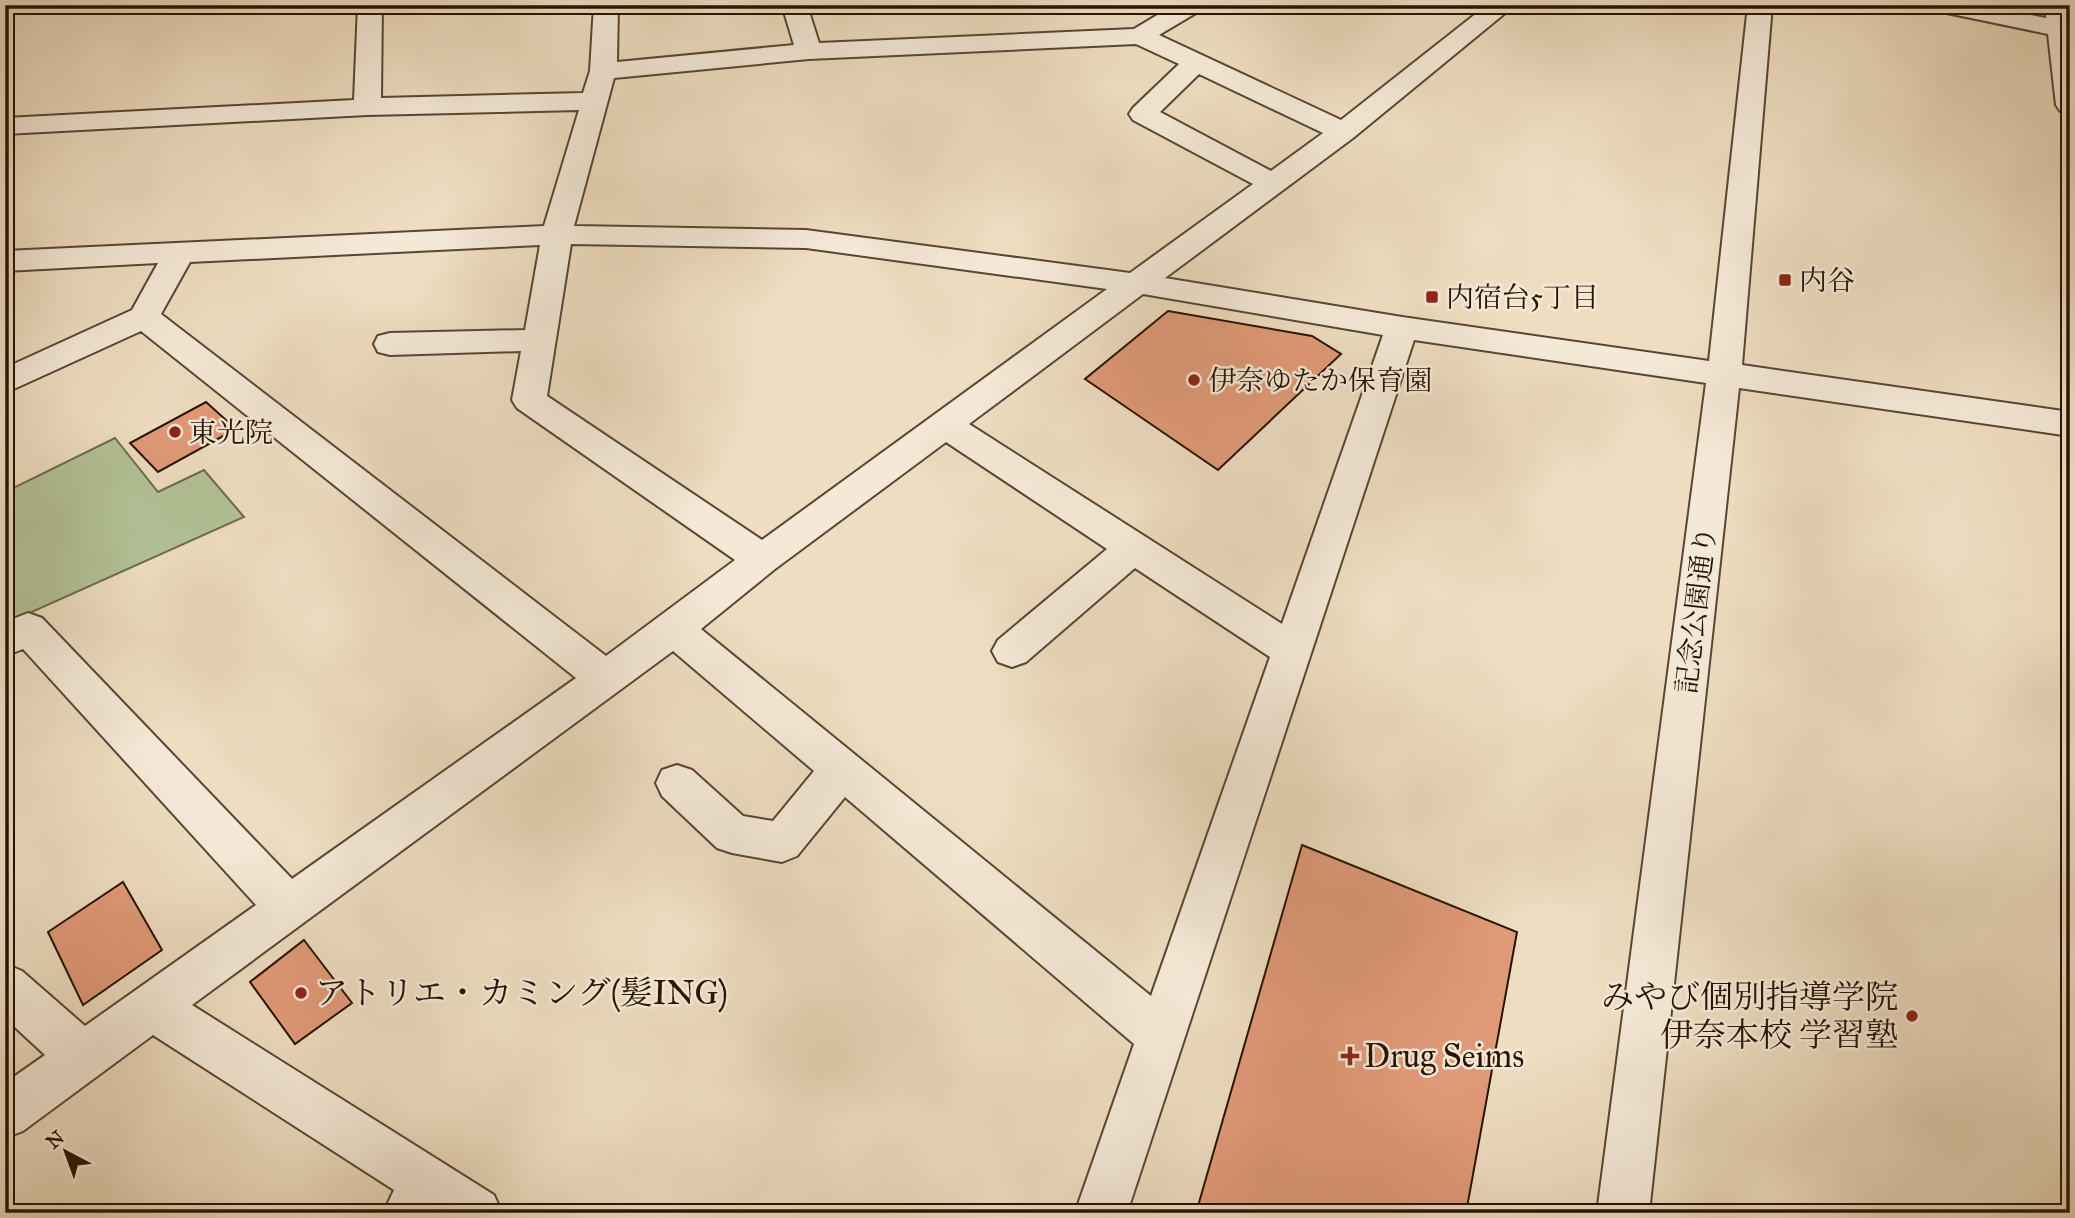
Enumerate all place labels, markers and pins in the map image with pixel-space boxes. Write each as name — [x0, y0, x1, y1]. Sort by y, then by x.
place label: 内谷 — [1799, 263, 1855, 298]
marker: 内谷 — [1777, 272, 1793, 288]
place label: 内宿台5丁目 — [1446, 280, 1599, 315]
marker: 内宿台5丁目 — [1424, 289, 1440, 305]
place label: 伊奈ゆたか保育園 — [1208, 363, 1432, 398]
marker: 伊奈ゆたか保育園 — [1186, 372, 1202, 388]
place label: 東光院 — [189, 415, 273, 450]
marker: 東光院 — [167, 424, 183, 440]
place label: アトリエ・カミング(髪ING) — [315, 973, 728, 1013]
place label: みやび個別指導学院 伊奈本校 学習塾 — [1601, 977, 1898, 1055]
marker: アトリエ・カミング(髪ING) — [293, 985, 309, 1001]
marker: みやび個別指導学院 伊奈本校 学習塾 — [1904, 1008, 1920, 1024]
place label: Drug Seims — [1364, 1036, 1524, 1076]
marker: Drug Seims — [1342, 1048, 1358, 1064]

